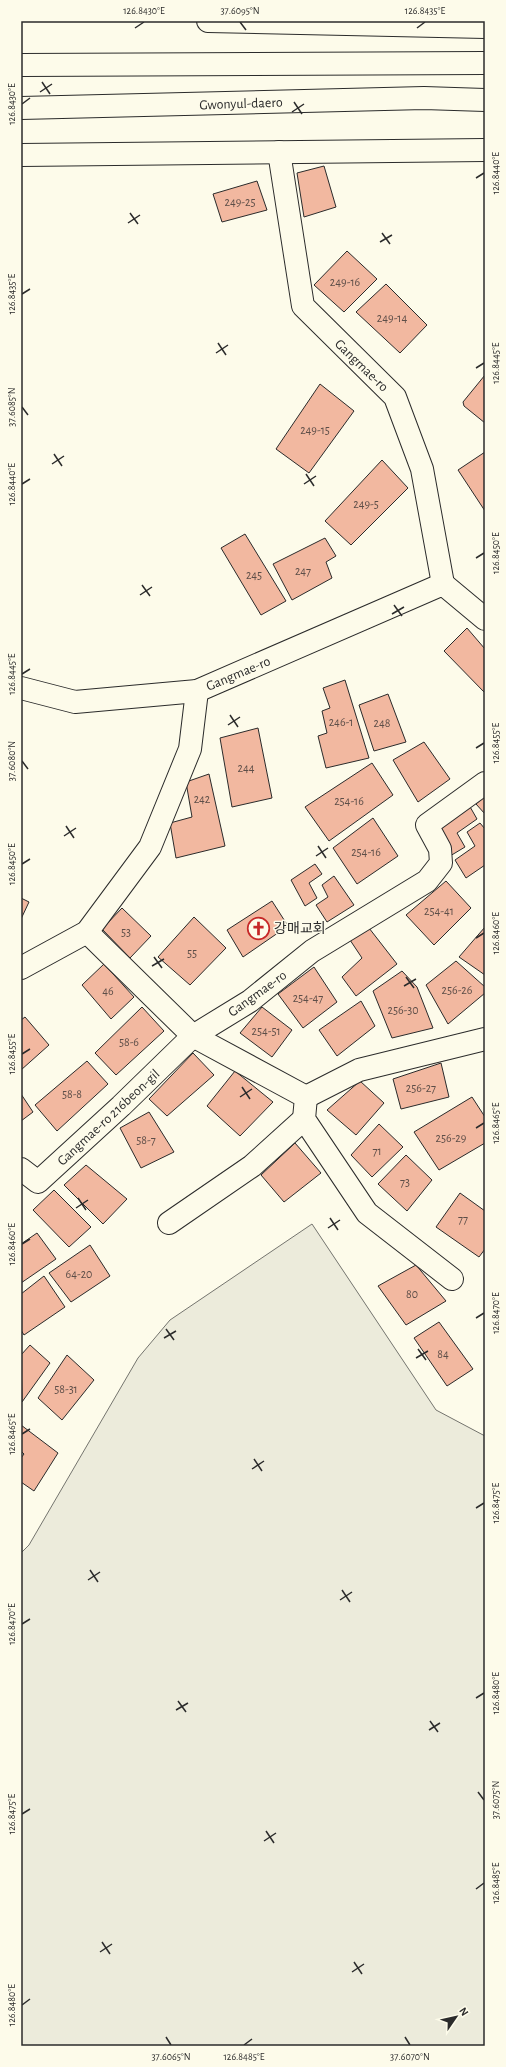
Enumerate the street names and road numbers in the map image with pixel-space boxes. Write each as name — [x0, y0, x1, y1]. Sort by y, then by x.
street label: Gwonyul-daero — [199, 96, 283, 112]
street label: Gangmae-ro — [332, 337, 391, 395]
street label: Gangmae-ro — [204, 654, 273, 694]
street label: Gangmae-ro — [226, 968, 289, 1020]
street label: Gangmae-ro 216beon-gil — [55, 1067, 162, 1169]

